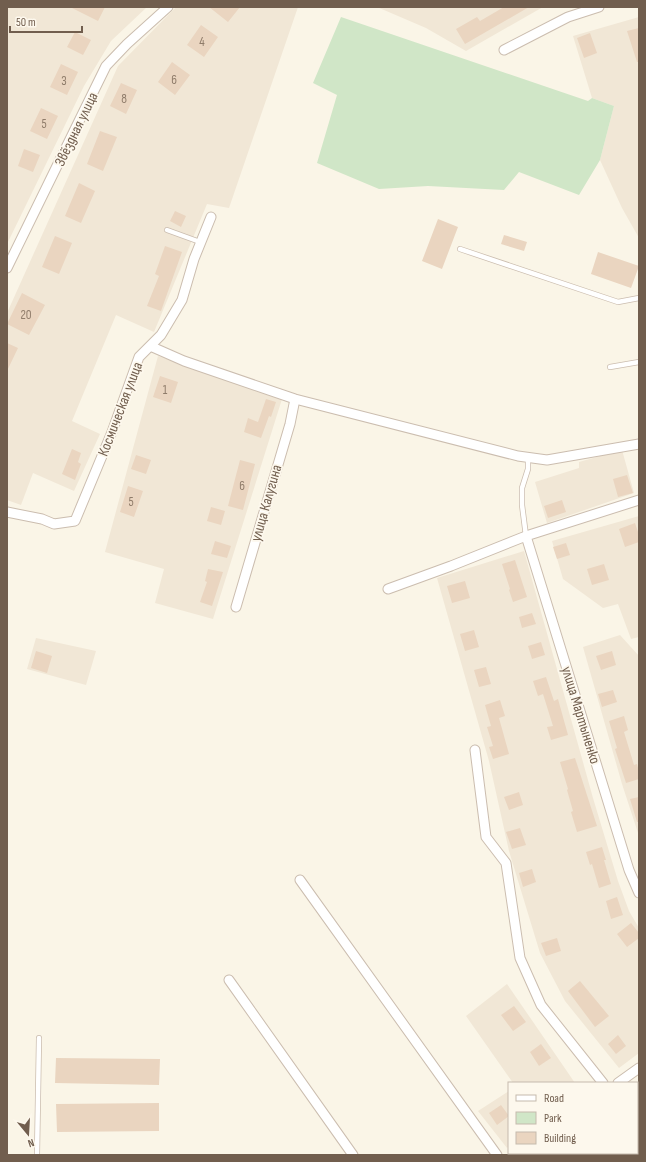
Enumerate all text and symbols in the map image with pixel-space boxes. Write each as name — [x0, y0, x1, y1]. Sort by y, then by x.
scale bar — [10, 8, 82, 34]
text: 50 m — [16, 15, 36, 30]
house number: 4 — [199, 34, 205, 50]
house number: 6 — [171, 72, 177, 88]
house number: 3 — [61, 73, 67, 89]
street label: Звёздная улица — [50, 89, 103, 169]
house number: 8 — [121, 91, 127, 107]
house number: 5 — [41, 116, 47, 132]
house number: 20 — [20, 307, 32, 323]
street label: Космическая улица — [94, 359, 147, 459]
house number: 1 — [163, 382, 168, 398]
street label: улица Калугина — [246, 462, 287, 544]
house number: 6 — [239, 478, 245, 494]
house number: 5 — [128, 494, 134, 510]
street label: улица Мартыненко — [557, 664, 604, 766]
legend — [508, 1082, 638, 1154]
text: Road — [544, 1091, 564, 1106]
text: Park — [544, 1111, 562, 1126]
north arrow — [8, 1114, 48, 1154]
text: Building — [544, 1131, 576, 1146]
text: N — [26, 1136, 36, 1150]

